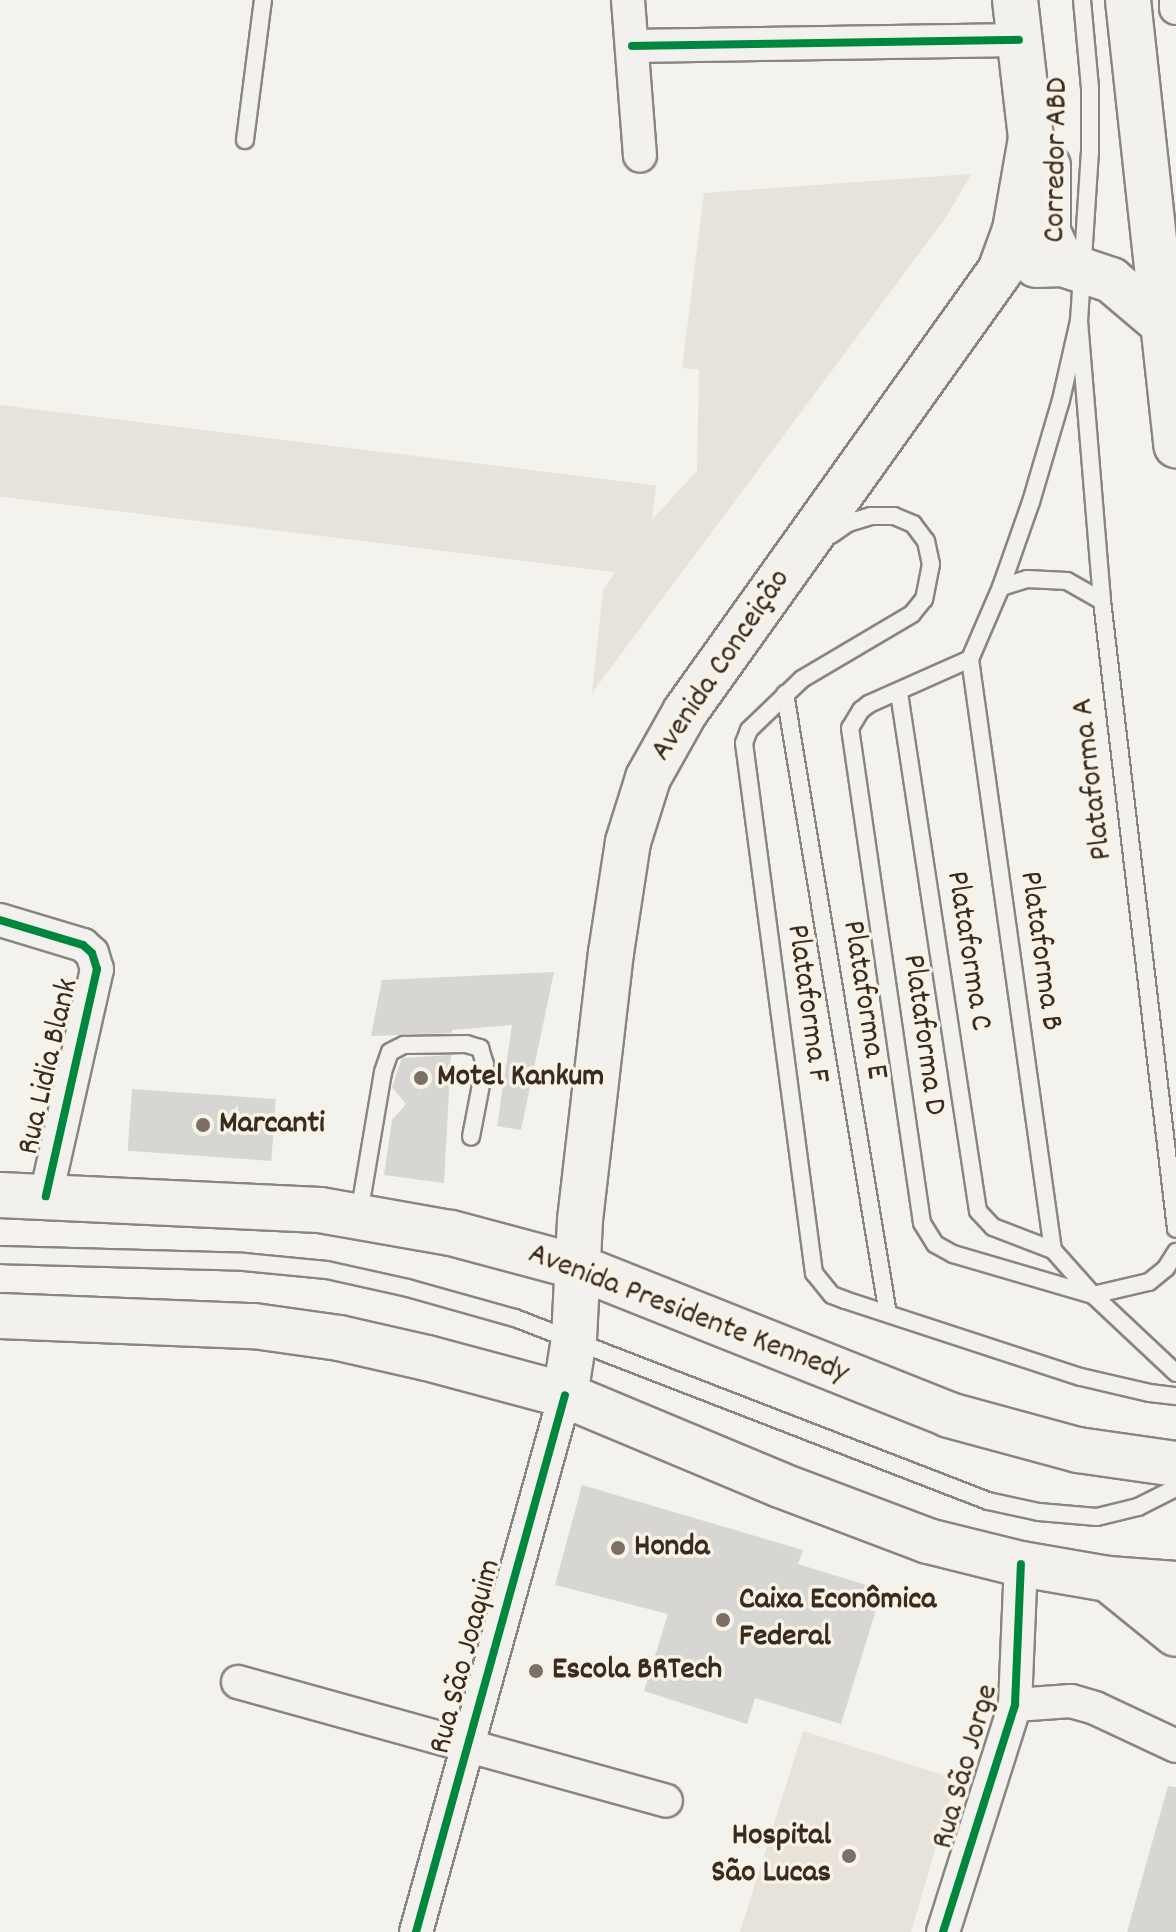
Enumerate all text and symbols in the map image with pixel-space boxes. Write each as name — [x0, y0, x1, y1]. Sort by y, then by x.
street label: Corredor ABD — [1037, 77, 1079, 243]
street label: Avenida Conceição — [644, 563, 800, 769]
street label: Plataforma A — [1065, 696, 1123, 862]
street label: Plataforma C — [935, 868, 999, 1034]
street label: Plataforma B — [1009, 869, 1069, 1033]
street label: Plataforma E — [832, 918, 894, 1082]
street label: Plataforma F — [776, 922, 836, 1086]
street label: Plataforma D — [892, 952, 952, 1118]
street label: Rua Lidia Blank — [11, 975, 89, 1159]
place label: Motel Kankum — [437, 1059, 604, 1097]
marker: Motel Kankum — [412, 1069, 430, 1087]
place label: Marcanti — [219, 1106, 325, 1144]
marker: Marcanti — [194, 1116, 212, 1134]
street label: Avenida Presidente Kennedy — [522, 1236, 854, 1394]
place label: Honda — [634, 1529, 709, 1567]
marker: Honda — [609, 1539, 627, 1557]
street label: Rua São Joaquim — [423, 1555, 511, 1759]
place label: Caixa Econômica Federal — [739, 1583, 936, 1658]
marker: Caixa Econômica Federal — [714, 1611, 732, 1629]
place label: Escola BRTech — [552, 1652, 722, 1690]
marker: Escola BRTech — [527, 1662, 545, 1680]
street label: Rua São Jorge — [925, 1680, 1009, 1854]
place label: Hospital São Lucas — [711, 1819, 831, 1894]
marker: Hospital São Lucas — [838, 1845, 860, 1867]

